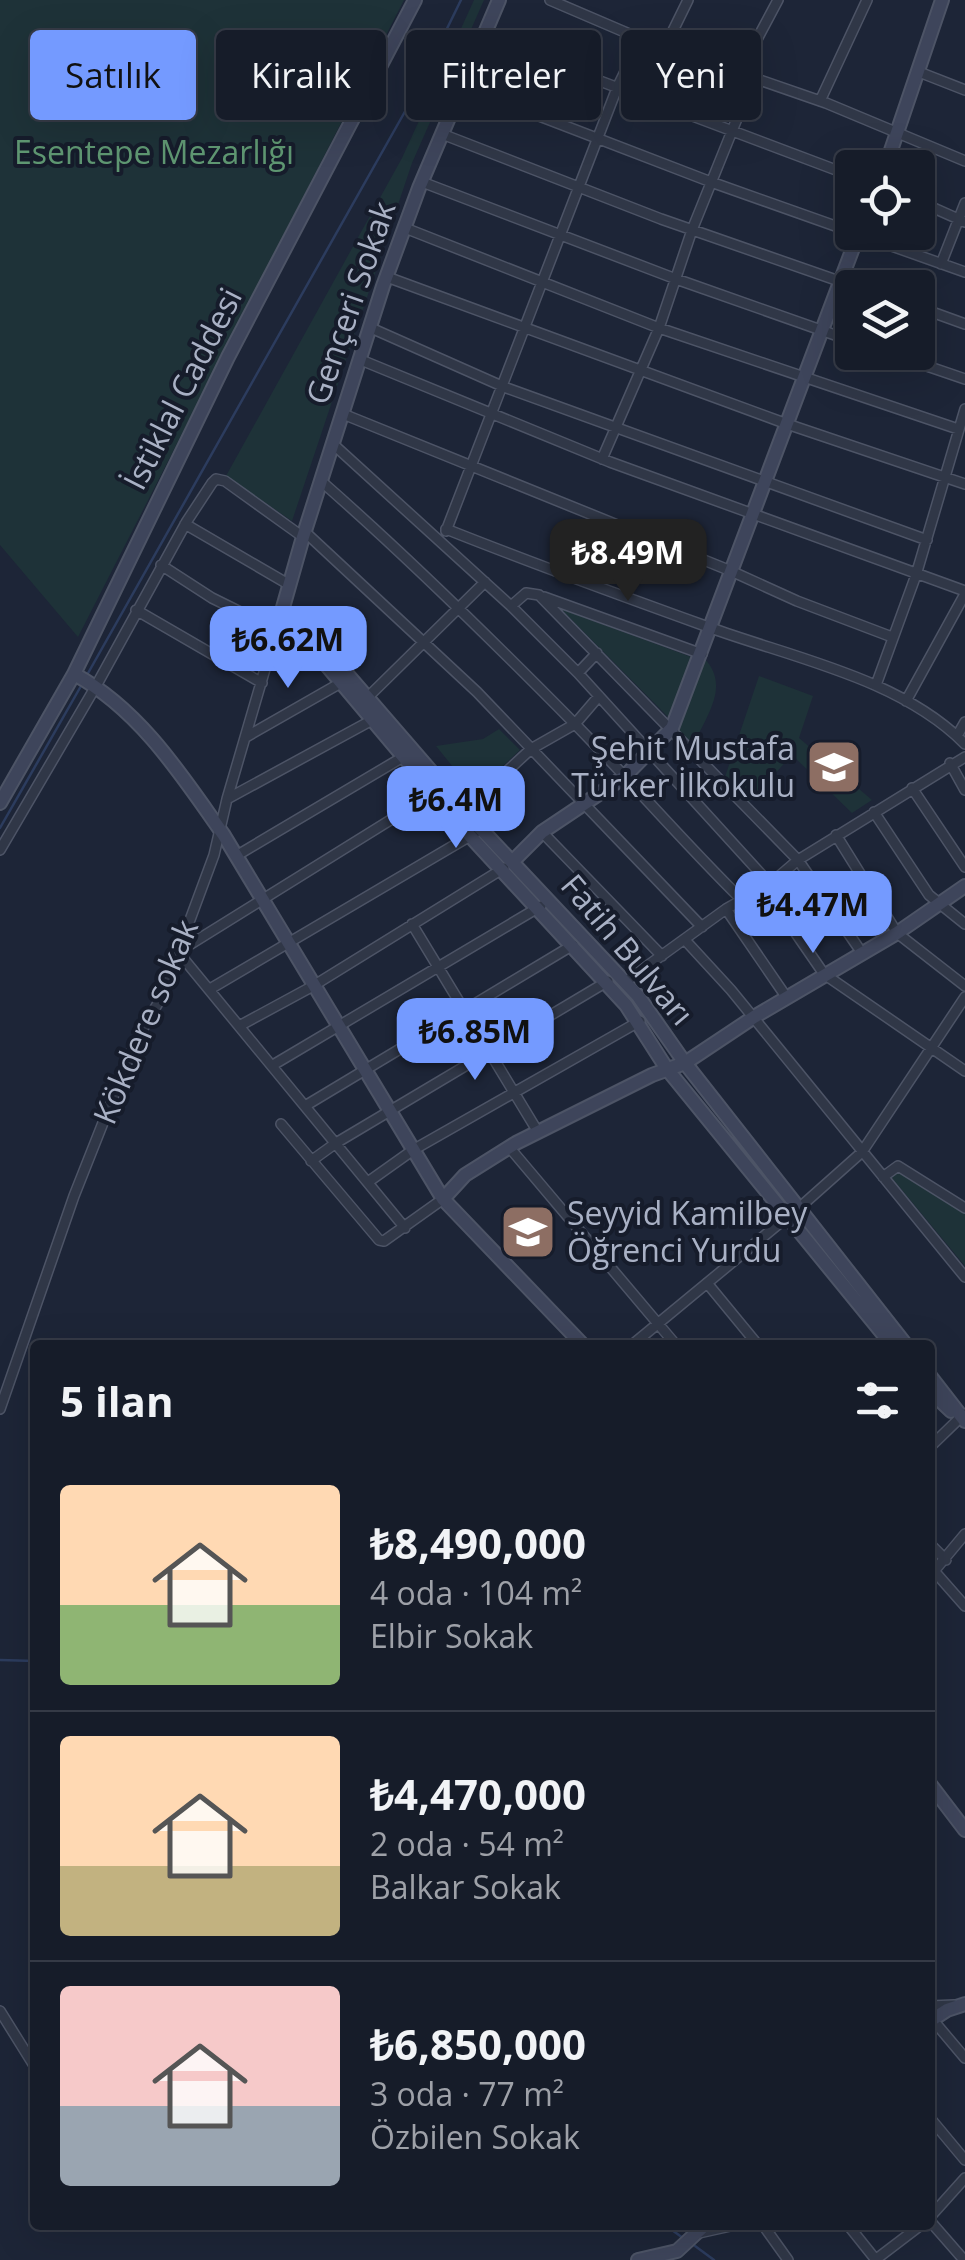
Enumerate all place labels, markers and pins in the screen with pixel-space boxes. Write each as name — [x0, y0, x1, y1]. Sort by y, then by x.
pin: ₺8.49M — [547, 519, 709, 604]
pin: ₺6.62M — [207, 606, 369, 691]
place label: Şehit Mustafa Türker İlkokulu — [571, 726, 795, 806]
school or university icon: Şehit Mustafa Türker İlkokulu — [804, 737, 864, 797]
pin: ₺6.4M — [386, 766, 526, 851]
pin: ₺4.47M — [732, 871, 894, 956]
pin: ₺6.85M — [394, 998, 556, 1083]
place label: Seyyid Kamilbey Öğrenci Yurdu — [567, 1191, 808, 1271]
school or university icon: Seyyid Kamilbey Öğrenci Yurdu — [498, 1202, 558, 1262]

